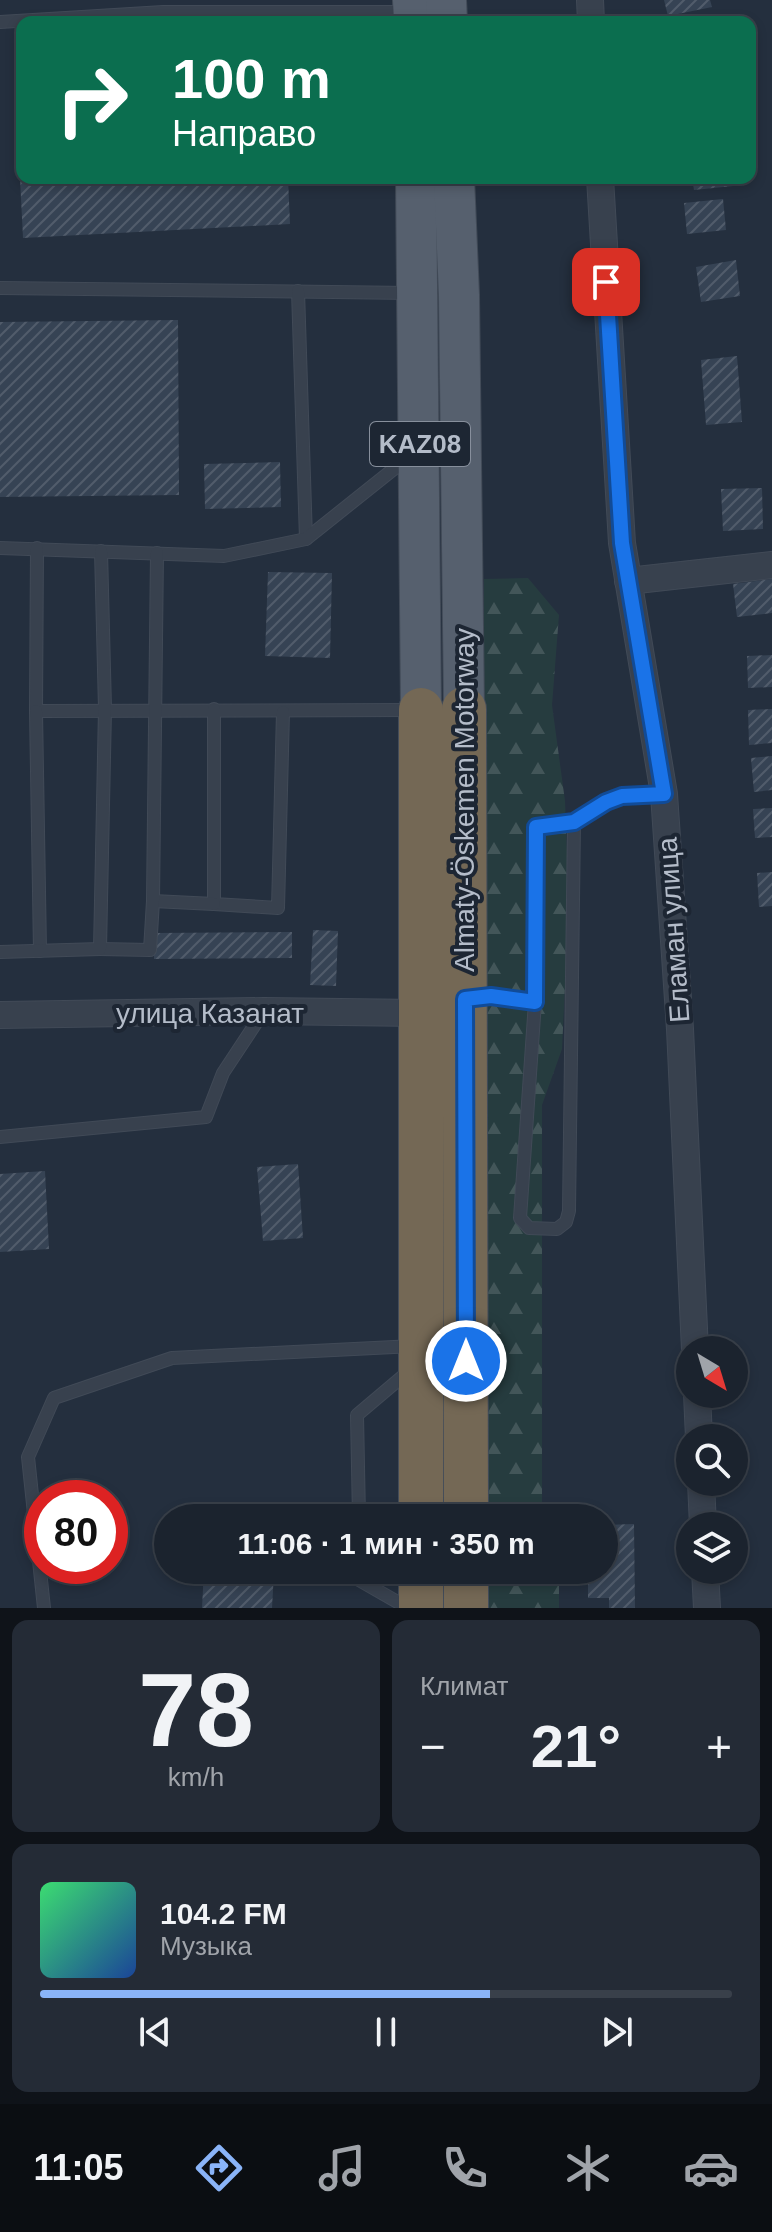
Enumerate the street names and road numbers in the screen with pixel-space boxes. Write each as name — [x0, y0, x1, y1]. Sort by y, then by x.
road number: KAZ08 — [370, 422, 470, 466]
street label: Almaty-Öskemen Motorway — [449, 628, 480, 972]
street label: Еламан улица — [652, 836, 695, 1024]
street label: улица Казанат — [116, 998, 304, 1029]

